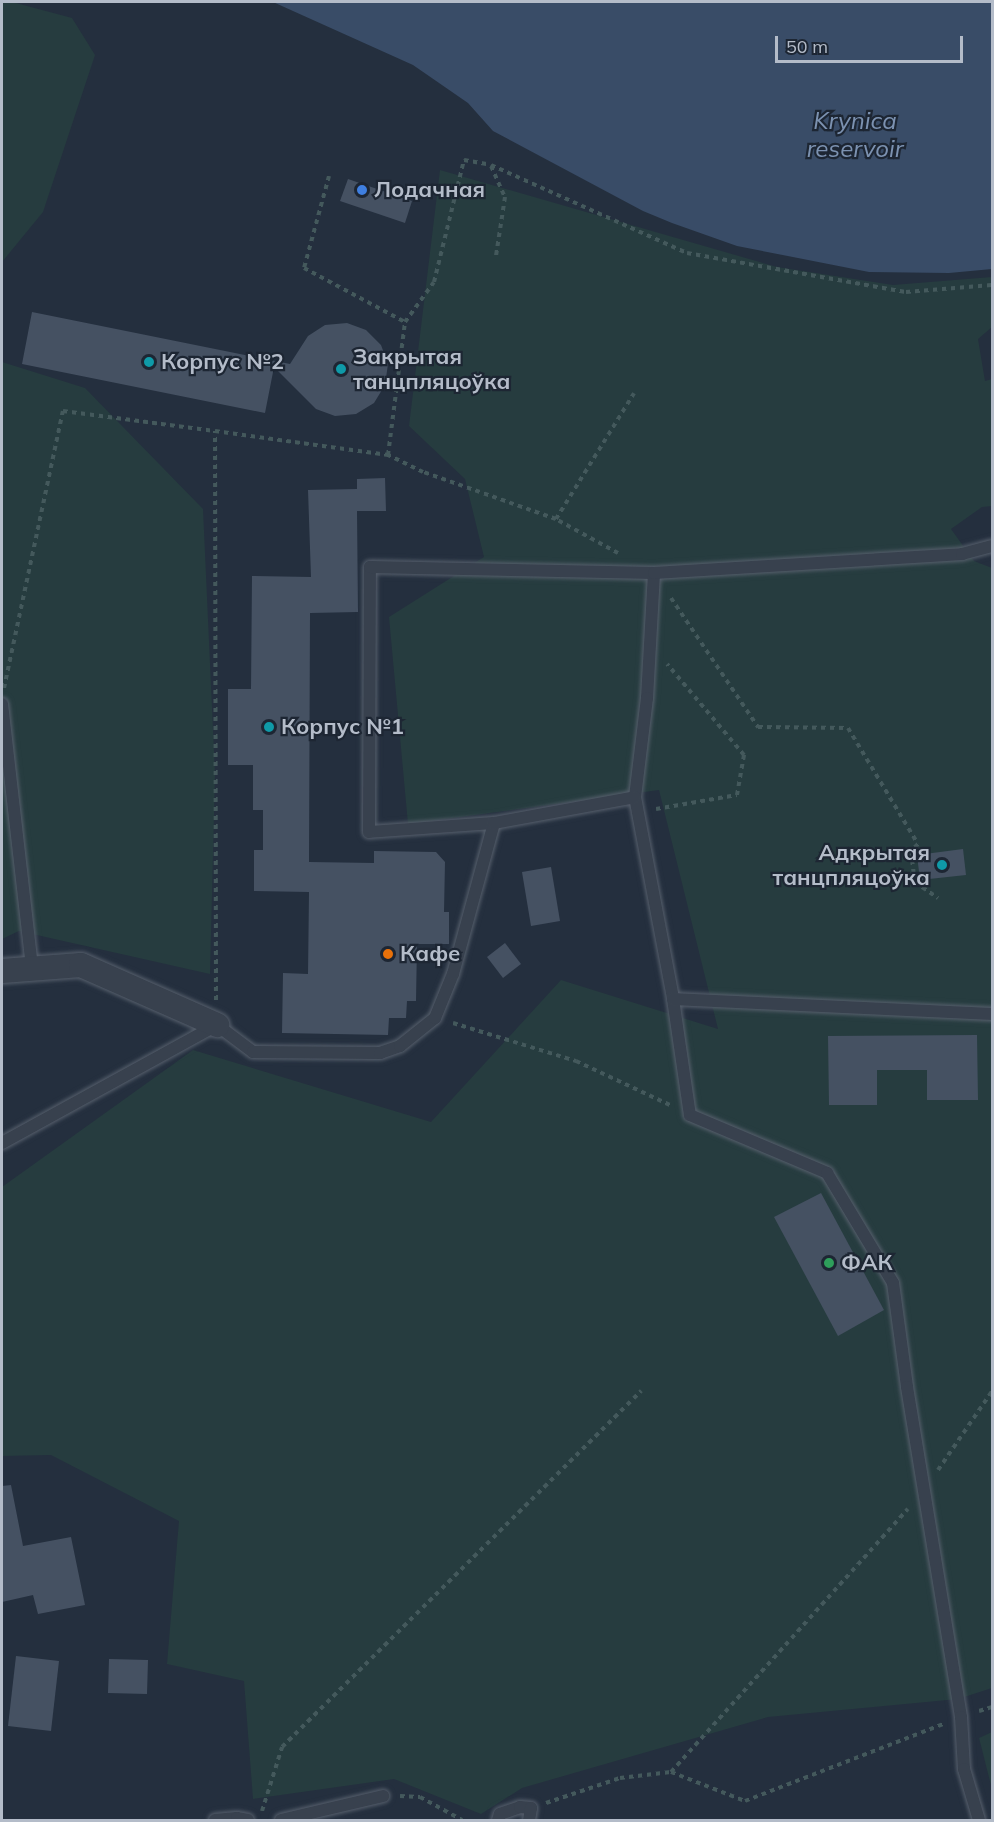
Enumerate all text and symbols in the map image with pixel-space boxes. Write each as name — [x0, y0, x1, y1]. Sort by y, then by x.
scale bar — [778, 24, 966, 62]
text: 50 m — [786, 35, 828, 58]
water label: Krynica reservoir — [807, 107, 903, 163]
place label: Лодачная — [374, 177, 485, 203]
marker: Лодачная — [355, 183, 369, 197]
place label: Закрытая танцпляцоўка — [353, 343, 510, 394]
place label: Корпус №2 — [161, 349, 284, 375]
marker: Корпус №2 — [142, 355, 156, 369]
marker: Закрытая танцпляцоўка — [334, 362, 348, 376]
place label: Корпус №1 — [281, 714, 404, 740]
marker: Корпус №1 — [262, 720, 276, 734]
place label: Адкрытая танцпляцоўка — [773, 839, 930, 890]
marker: Адкрытая танцпляцоўка — [935, 858, 949, 872]
place label: Кафе — [400, 941, 460, 967]
marker: Кафе — [381, 947, 395, 961]
place label: ФАК — [841, 1250, 893, 1276]
marker: ФАК — [822, 1256, 836, 1270]

